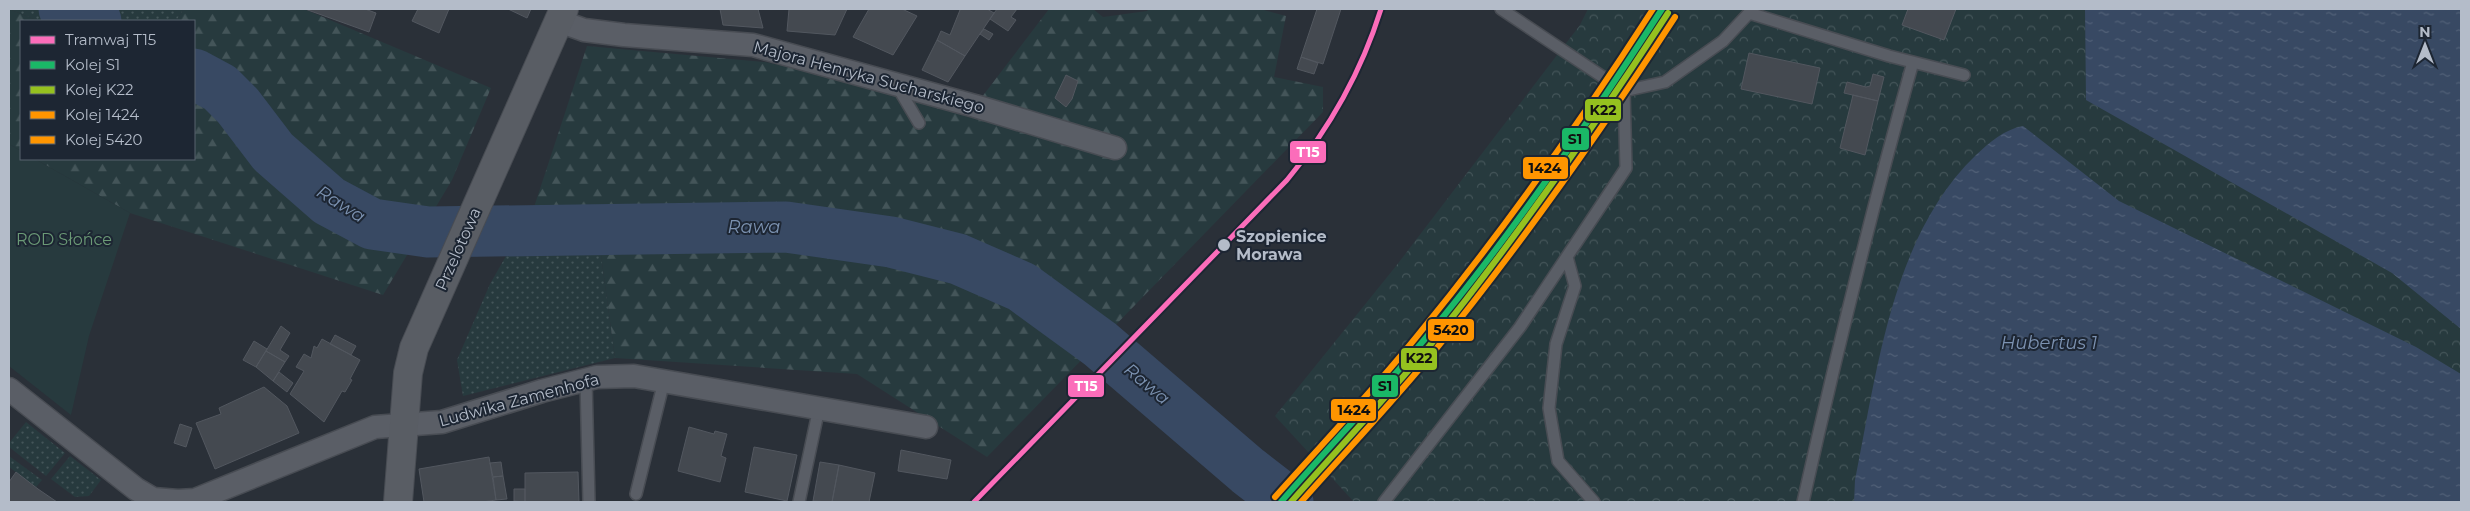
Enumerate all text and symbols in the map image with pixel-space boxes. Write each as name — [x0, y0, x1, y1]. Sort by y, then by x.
legend — [20, 20, 195, 160]
north arrow — [2400, 20, 2450, 70]
text: N — [2419, 23, 2431, 41]
text: Tramwaj T15 — [65, 30, 156, 49]
street label: Majora Henryka Sucharskiego — [751, 37, 987, 117]
text: Kolej S1 — [65, 55, 120, 74]
text: Kolej K22 — [65, 80, 133, 99]
line badge: K22 — [1584, 98, 1622, 122]
text: K22 — [1590, 101, 1616, 119]
text: Kolej 1424 — [65, 105, 139, 124]
line badge: S1 — [1561, 127, 1590, 151]
text: Kolej 5420 — [65, 130, 143, 149]
text: S1 — [1568, 130, 1582, 148]
line badge: T15 — [1289, 140, 1327, 164]
text: T15 — [1296, 143, 1320, 161]
line badge: 1424 — [1522, 156, 1569, 180]
text: 1424 — [1529, 159, 1562, 177]
water label: Rawa — [313, 181, 369, 227]
street label: Przelotowa — [431, 205, 485, 293]
water label: Rawa — [728, 216, 780, 238]
place label: Szopienice Morawa — [1236, 227, 1327, 264]
park label: ROD Słońce — [16, 230, 112, 249]
marker: Szopienice Morawa — [1216, 237, 1232, 253]
line badge: 5420 — [1427, 318, 1475, 342]
text: 5420 — [1433, 321, 1469, 339]
water label: Hubertus 1 — [2001, 332, 2098, 354]
line badge: K22 — [1400, 347, 1438, 371]
text: K22 — [1406, 349, 1432, 367]
water label: Rawa — [1120, 359, 1174, 409]
street label: Ludwika Zamenhofa — [437, 369, 601, 431]
line badge: T15 — [1067, 374, 1105, 398]
line badge: S1 — [1371, 374, 1399, 398]
text: T15 — [1074, 377, 1098, 395]
text: S1 — [1378, 377, 1392, 395]
line badge: 1424 — [1330, 398, 1377, 422]
text: 1424 — [1338, 401, 1371, 419]

